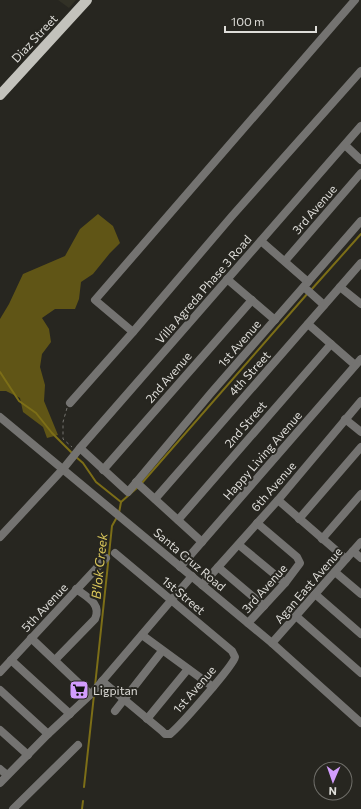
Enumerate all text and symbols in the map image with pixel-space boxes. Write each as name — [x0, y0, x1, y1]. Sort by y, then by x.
scale bar — [225, 8, 316, 34]
street label: Diaz Street — [8, 11, 60, 65]
text: 100 m — [231, 14, 265, 28]
street label: 3rd Avenue — [289, 182, 339, 236]
street label: Villa Agreda Phase 3 Road — [152, 232, 254, 346]
street label: 1st Avenue — [215, 317, 263, 369]
street label: 4th Street — [225, 348, 273, 398]
street label: 2nd Avenue — [142, 349, 194, 405]
street label: 2nd Street — [221, 398, 269, 450]
street label: Happy Living Avenue — [220, 408, 304, 502]
street label: 6th Avenue — [248, 458, 298, 514]
street label: Santa Cruz Road — [151, 525, 229, 593]
water label: B'lok Creek — [88, 531, 111, 600]
street label: Agan East Avenue — [271, 544, 345, 626]
street label: 3rd Avenue — [238, 561, 290, 615]
street label: 1st Street — [160, 573, 208, 617]
street label: 5th Avenue — [18, 580, 70, 634]
street label: 1st Avenue — [170, 663, 218, 715]
supermarket icon: Ligpitan — [68, 679, 90, 701]
place label: Ligpitan — [93, 683, 138, 697]
north arrow — [313, 761, 353, 801]
text: N — [328, 785, 337, 798]

